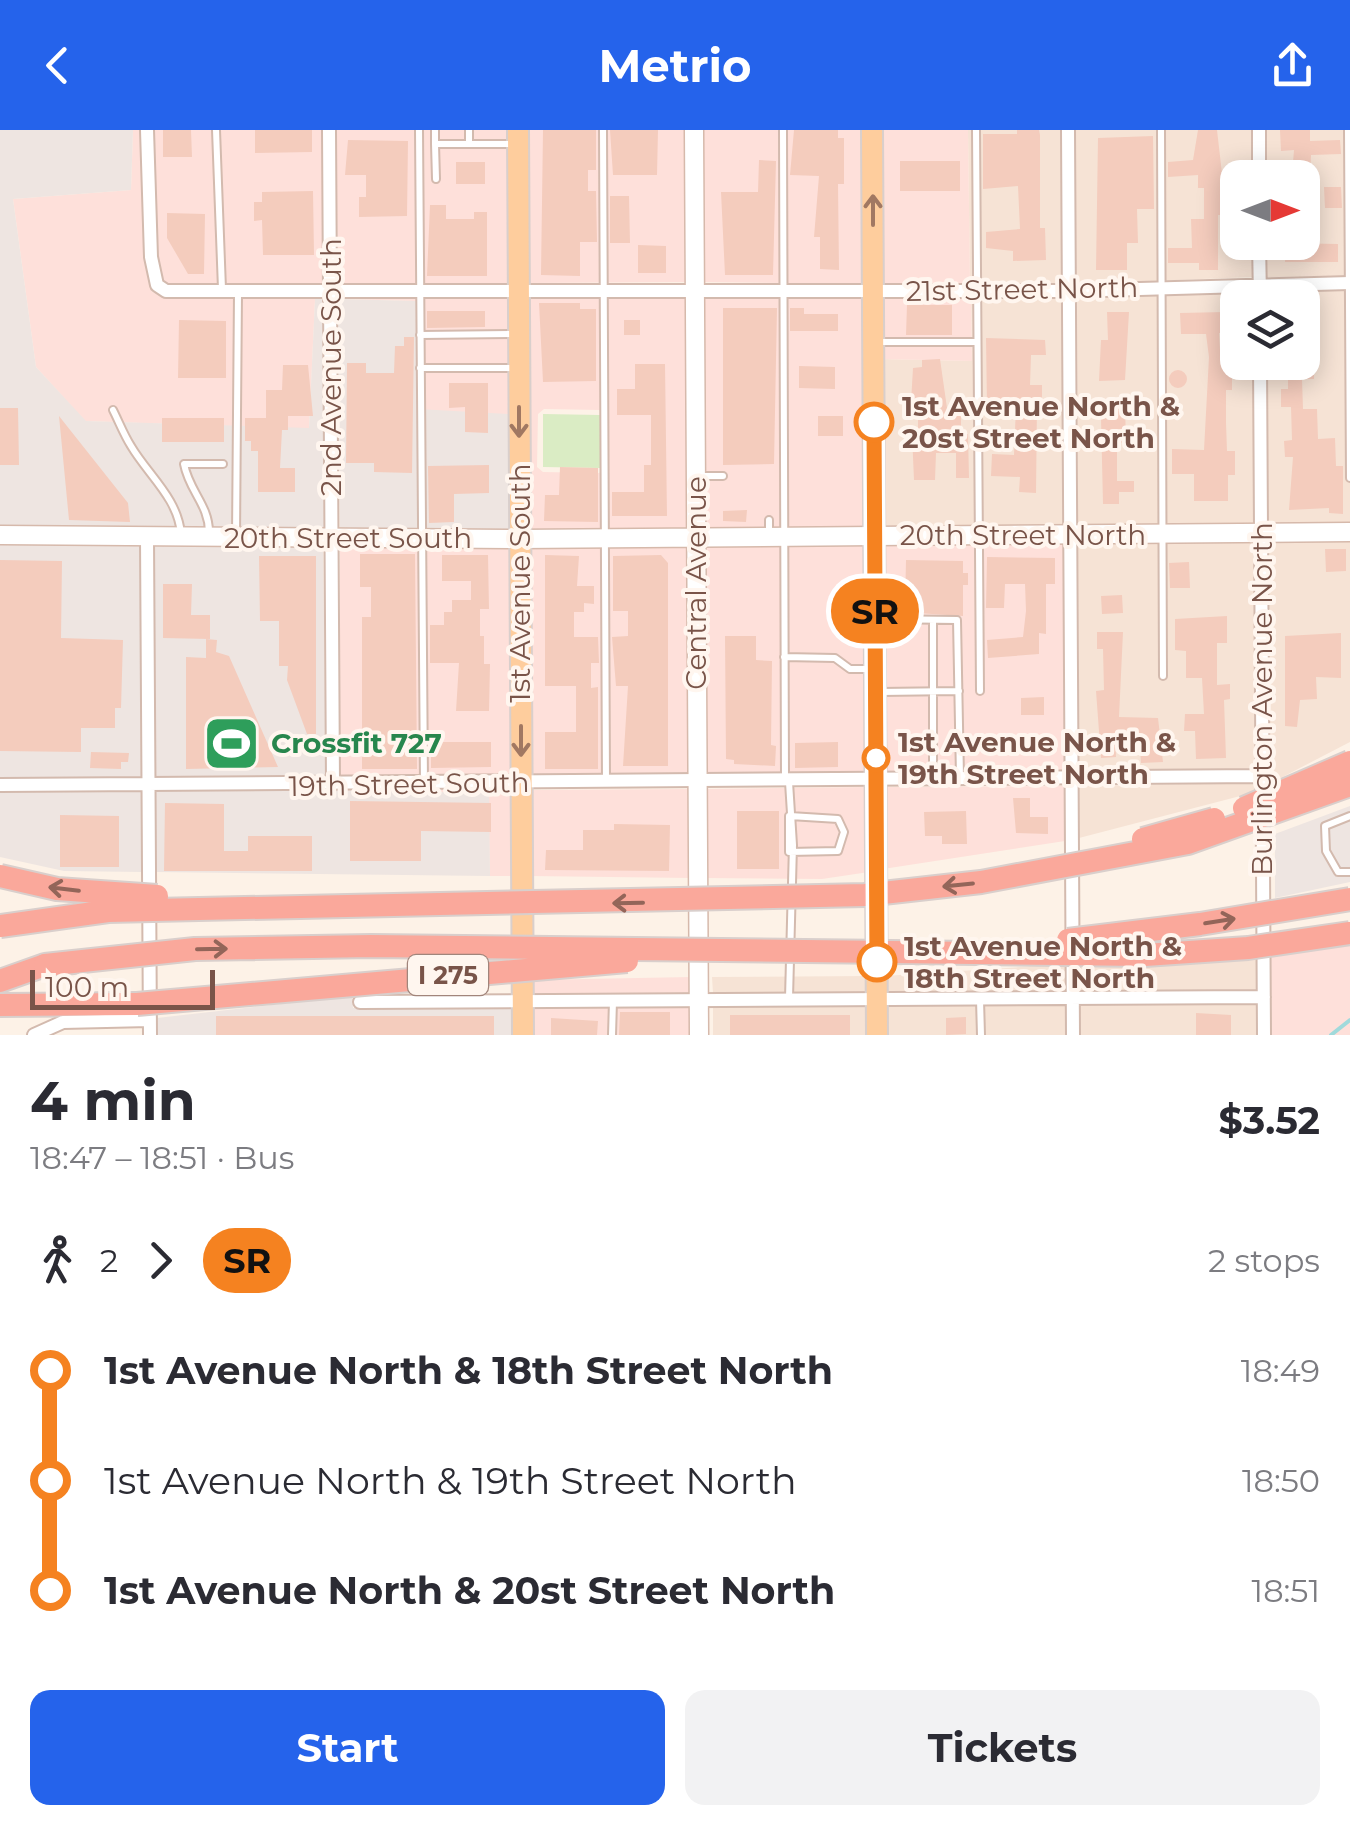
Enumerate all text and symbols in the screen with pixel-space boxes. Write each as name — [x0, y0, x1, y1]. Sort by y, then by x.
icon: back — [30, 38, 85, 93]
text: Metrio — [598, 38, 752, 93]
icon: share — [1265, 38, 1320, 93]
north arrow — [1220, 160, 1320, 260]
map controls — [1220, 160, 1320, 380]
one-way arrow — [863, 195, 882, 227]
street label: 2nd Avenue South — [314, 238, 348, 496]
street label: 21st Street North — [905, 270, 1139, 308]
button: layers — [1220, 280, 1320, 380]
place label: 1st Avenue North & 20st Street North — [902, 389, 1180, 455]
marker: 1st Avenue North & 20st Street North — [855, 403, 893, 441]
one-way arrow — [510, 404, 528, 437]
street label: 1st Avenue South — [503, 463, 537, 703]
street label: Central Avenue — [679, 476, 713, 690]
street label: 20th Street North — [900, 518, 1146, 552]
street label: 20th Street South — [224, 521, 472, 555]
street label: Burlington Avenue North — [1245, 522, 1279, 876]
line badge: SR — [830, 578, 920, 644]
text: SR — [851, 590, 899, 633]
sports icon: Crossfit 727 — [202, 713, 262, 773]
one-way arrow — [512, 724, 530, 757]
place label: 1st Avenue North & 19th Street North — [898, 725, 1176, 791]
place label: Crossfit 727 — [271, 726, 442, 760]
marker: 1st Avenue North & 19th Street North — [863, 745, 889, 771]
street label: 19th Street South — [288, 765, 530, 803]
one-way arrow — [942, 876, 974, 895]
one-way arrow — [48, 879, 80, 898]
one-way arrow — [612, 893, 644, 912]
one-way arrow — [1204, 912, 1236, 930]
place label: 1st Avenue North & 18th Street North — [904, 929, 1182, 995]
one-way arrow — [194, 940, 227, 958]
marker: 1st Avenue North & 18th Street North — [858, 943, 896, 981]
road number: I 275 — [408, 955, 488, 995]
scale bar — [30, 965, 215, 1010]
text: 100 m — [45, 970, 129, 1004]
text: 4 min — [30, 1067, 196, 1134]
text: $3.52 — [1219, 1097, 1320, 1144]
text: 18:47 – 18:51 · Bus — [30, 1138, 294, 1177]
icon: walk — [30, 1233, 85, 1288]
icon: forward — [133, 1233, 188, 1288]
text: SR — [223, 1239, 271, 1282]
text: 2 — [100, 1241, 118, 1280]
text: 2 stops — [1208, 1241, 1320, 1280]
text: 1st Avenue North & 18th Street North — [104, 1347, 833, 1394]
text: 18:49 — [1241, 1351, 1320, 1390]
text: 1st Avenue North & 19th Street North — [104, 1457, 797, 1504]
text: 18:50 — [1242, 1461, 1320, 1500]
text: 1st Avenue North & 20st Street North — [104, 1567, 835, 1614]
text: 18:51 — [1252, 1571, 1320, 1610]
button: Start — [30, 1690, 665, 1805]
button: Tickets — [685, 1690, 1320, 1805]

